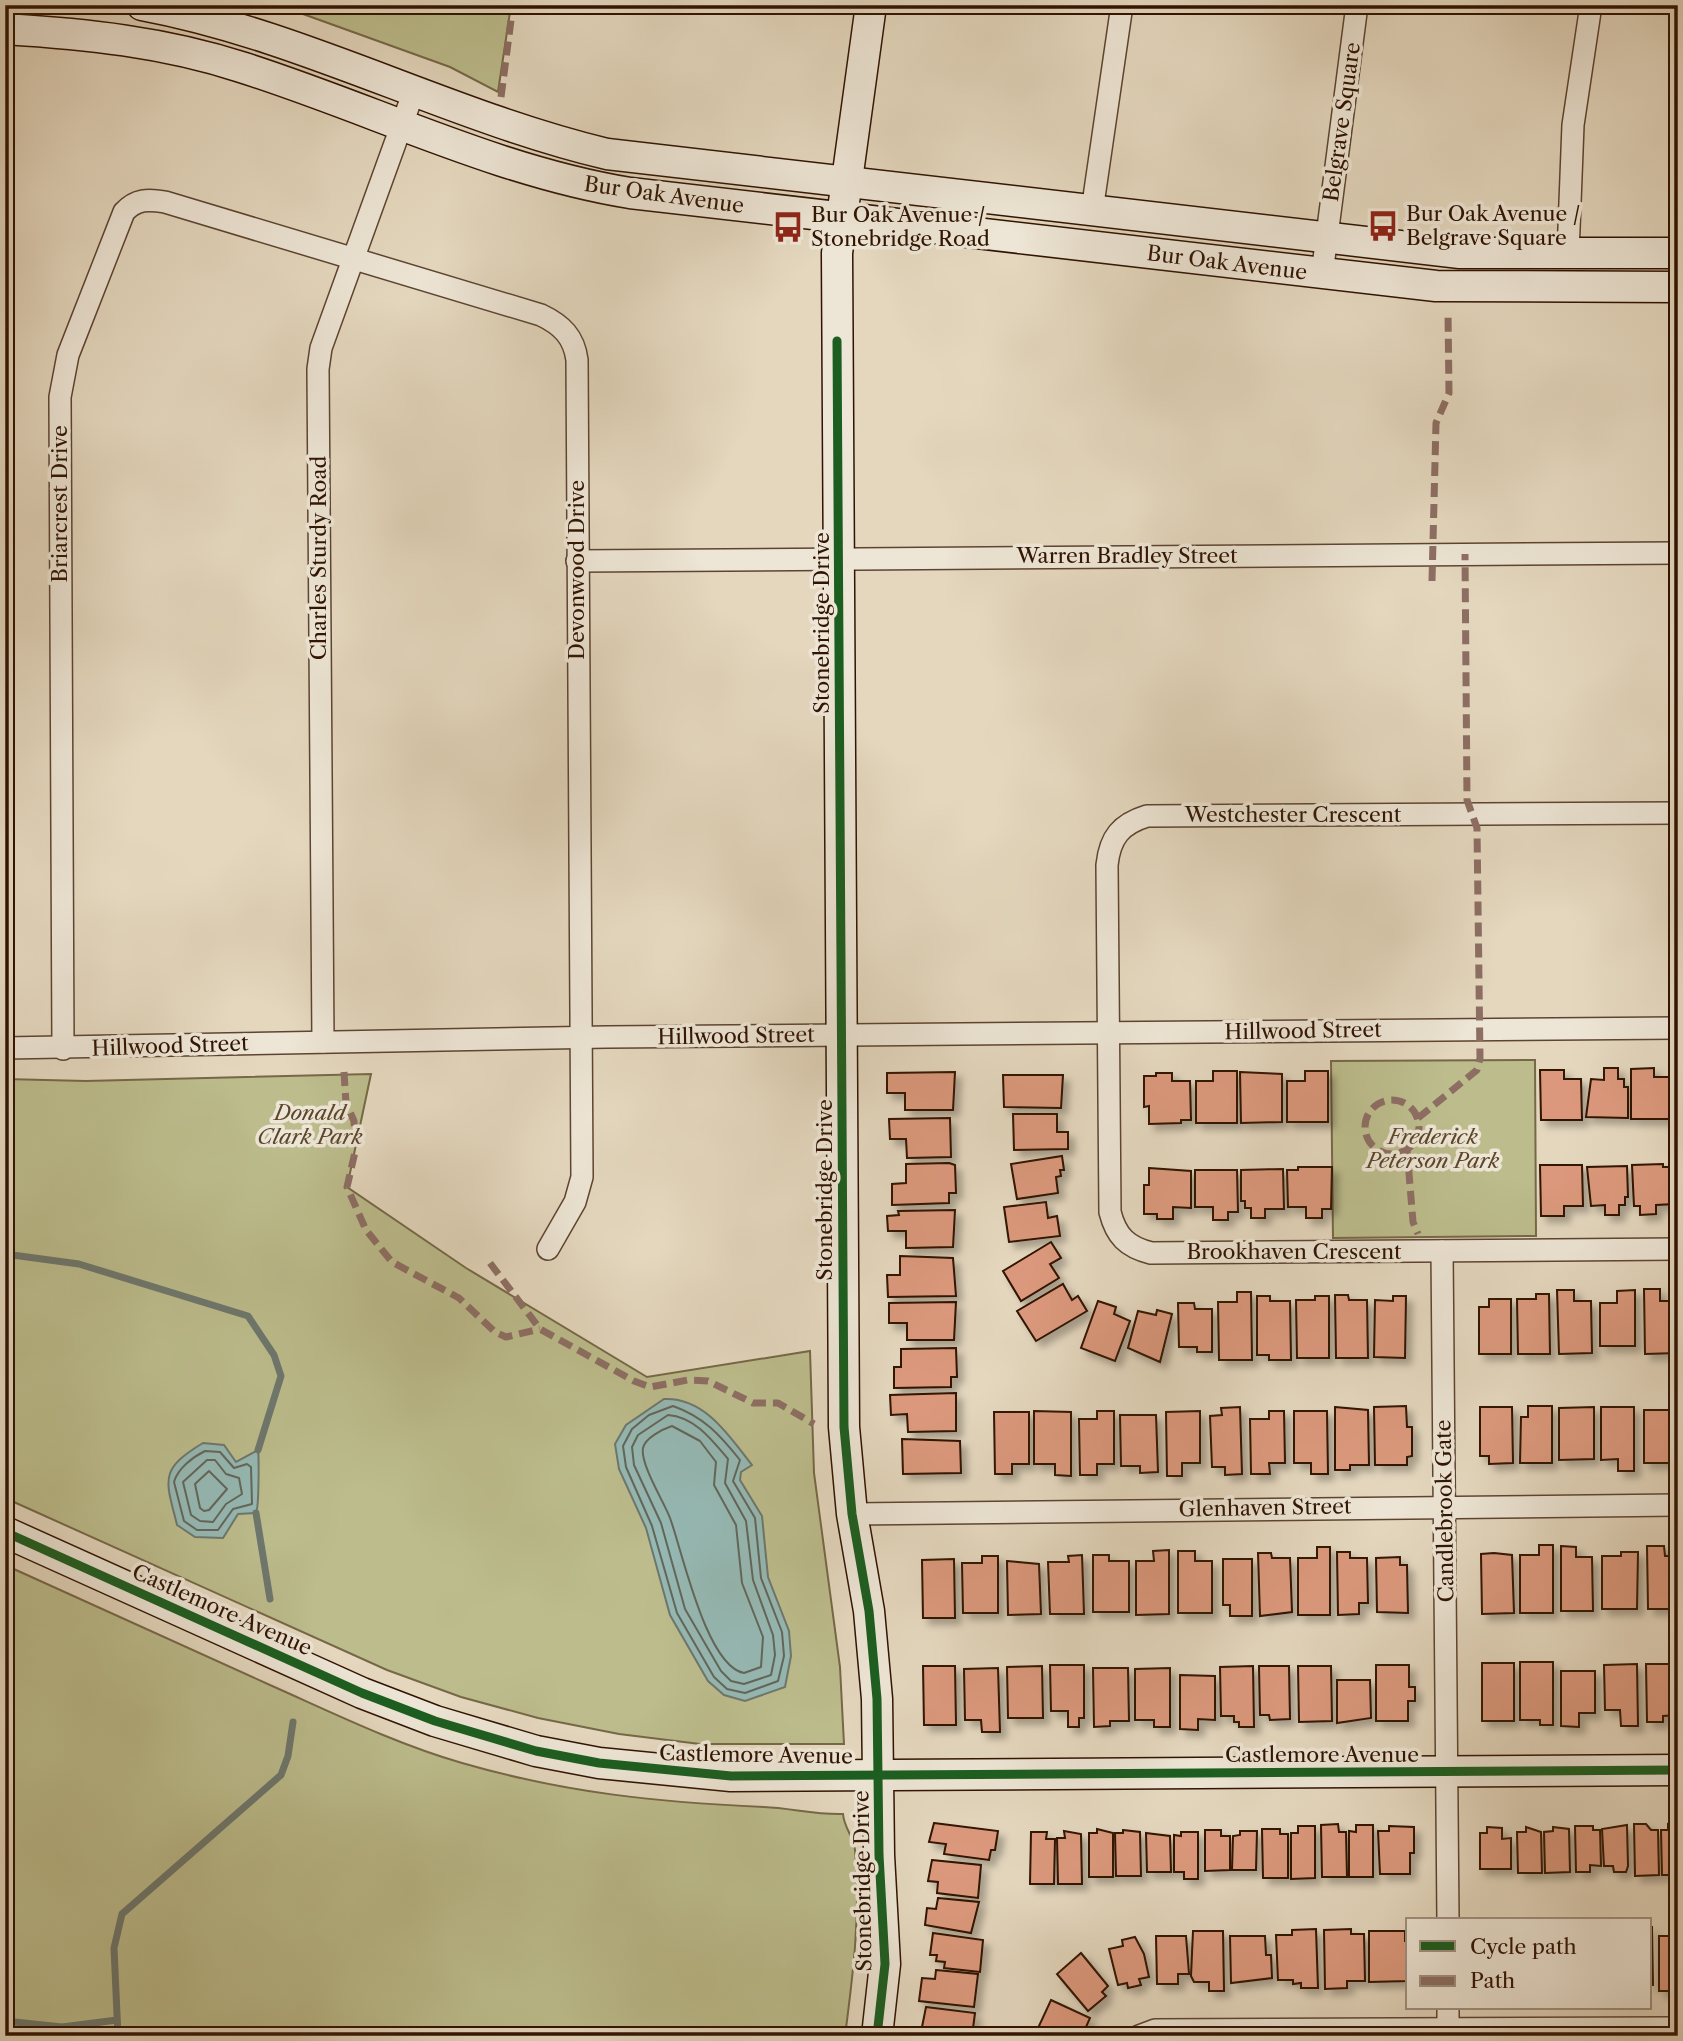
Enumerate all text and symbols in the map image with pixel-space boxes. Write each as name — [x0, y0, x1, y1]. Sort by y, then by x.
street label: Belgrave Square — [1318, 41, 1365, 203]
street label: Bur Oak Avenue — [582, 171, 746, 218]
place label: Bur Oak Avenue / Belgrave Square — [1406, 201, 1580, 250]
place label: Bur Oak Avenue / Stonebridge Road — [811, 202, 990, 251]
bus stop icon: Bur Oak Avenue / Belgrave Square — [1366, 209, 1400, 243]
bus stop icon: Bur Oak Avenue / Stonebridge Road — [771, 210, 805, 244]
street label: Bur Oak Avenue — [1145, 240, 1309, 285]
street label: Briarcrest Drive — [47, 425, 72, 583]
street label: Charles Sturdy Road — [306, 455, 331, 660]
street label: Devonwood Drive — [564, 480, 589, 660]
street label: Stonebridge Drive — [809, 532, 834, 714]
street label: Warren Bradley Street — [1015, 543, 1238, 568]
street label: Westchester Crescent — [1184, 802, 1402, 827]
street label: Hillwood Street — [1224, 1017, 1382, 1044]
street label: Hillwood Street — [657, 1022, 815, 1049]
street label: Hillwood Street — [91, 1030, 249, 1061]
street label: Stonebridge Drive — [812, 1099, 837, 1281]
park label: Donald Clark Park — [257, 1100, 363, 1149]
park label: Frederick Peterson Park — [1364, 1124, 1500, 1173]
street label: Brookhaven Crescent — [1186, 1239, 1402, 1264]
street label: Candlebrook Gate — [1430, 1419, 1459, 1603]
street label: Glenhaven Street — [1179, 1493, 1352, 1522]
street label: Castlemore Avenue — [129, 1559, 316, 1660]
street label: Castlemore Avenue — [659, 1740, 853, 1769]
street label: Castlemore Avenue — [1225, 1742, 1419, 1767]
street label: Stonebridge Drive — [848, 1790, 877, 1972]
legend — [1406, 1918, 1652, 2010]
text: Cycle path — [1470, 1934, 1577, 1959]
text: Path — [1470, 1968, 1515, 1993]

